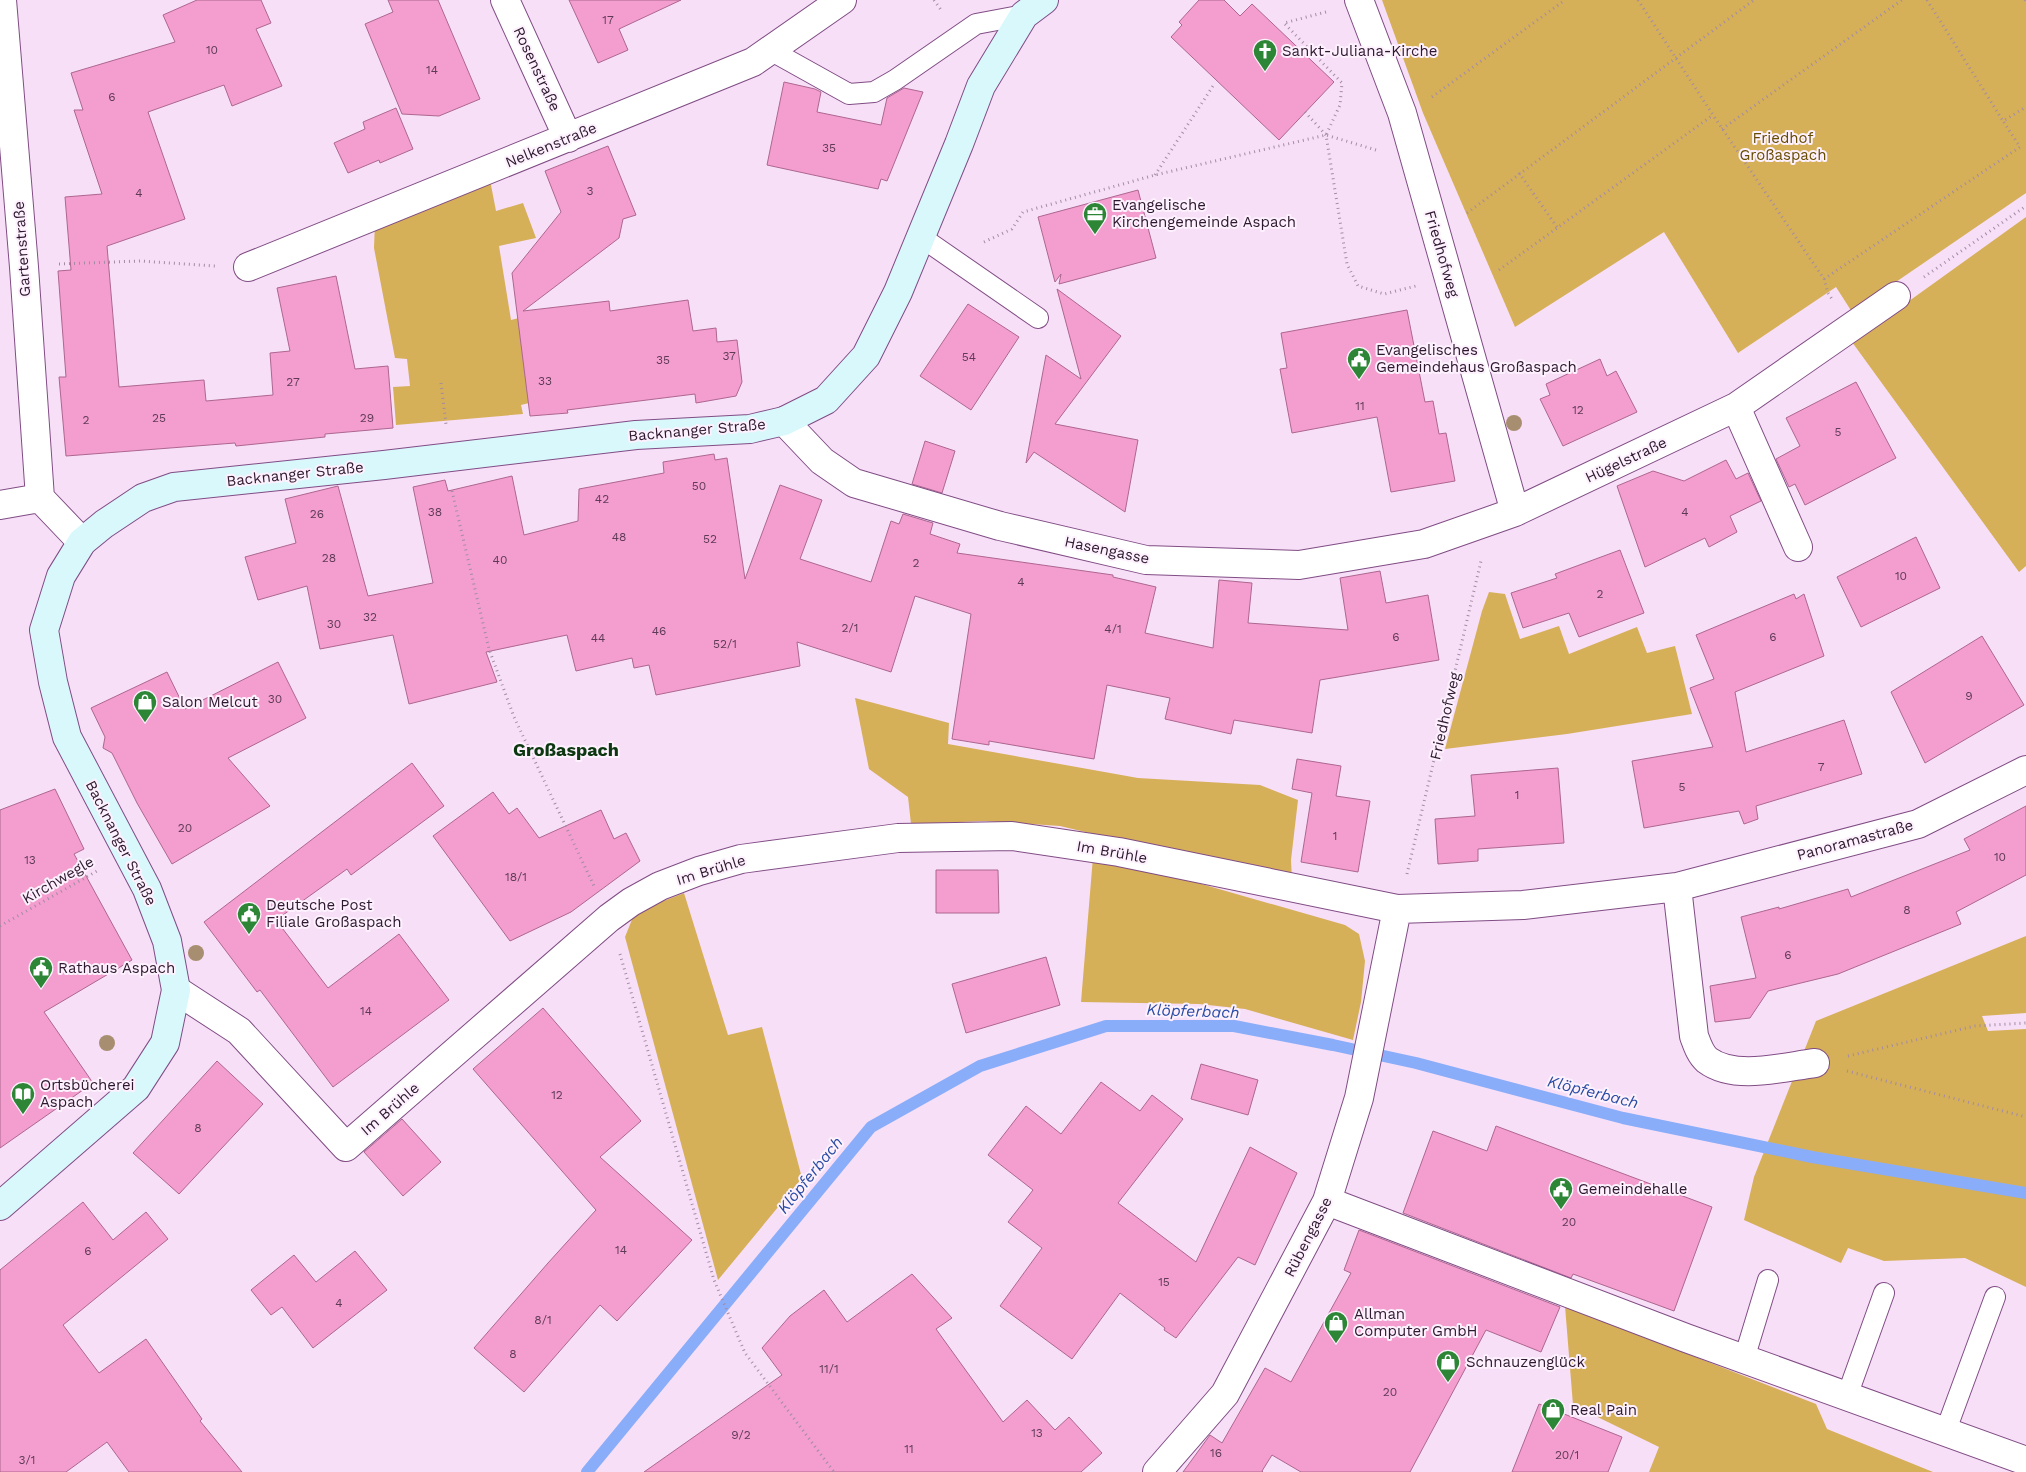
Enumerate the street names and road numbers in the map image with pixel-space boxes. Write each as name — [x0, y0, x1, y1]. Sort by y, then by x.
street label: Rosenstraße — [510, 24, 564, 114]
street label: Nelkenstraße — [503, 119, 599, 171]
street label: Gartenstraße — [10, 201, 34, 297]
street label: Friedhofweg — [1421, 208, 1463, 300]
street label: Backnanger Straße — [627, 415, 767, 445]
street label: Hügelstraße — [1582, 433, 1670, 487]
street label: Backnanger Straße — [225, 458, 365, 490]
street label: Hasengasse — [1063, 532, 1151, 568]
street label: Friedhofweg — [1426, 670, 1464, 762]
street label: Backnanger Straße — [82, 777, 160, 909]
street label: Panoramastraße — [1795, 816, 1915, 864]
street label: Im Brühle — [1075, 837, 1149, 867]
street label: Im Brühle — [674, 851, 748, 889]
street label: Kirchwegle — [19, 852, 97, 908]
street label: Im Brühle — [357, 1079, 423, 1139]
street label: Rübengasse — [1280, 1194, 1336, 1280]

